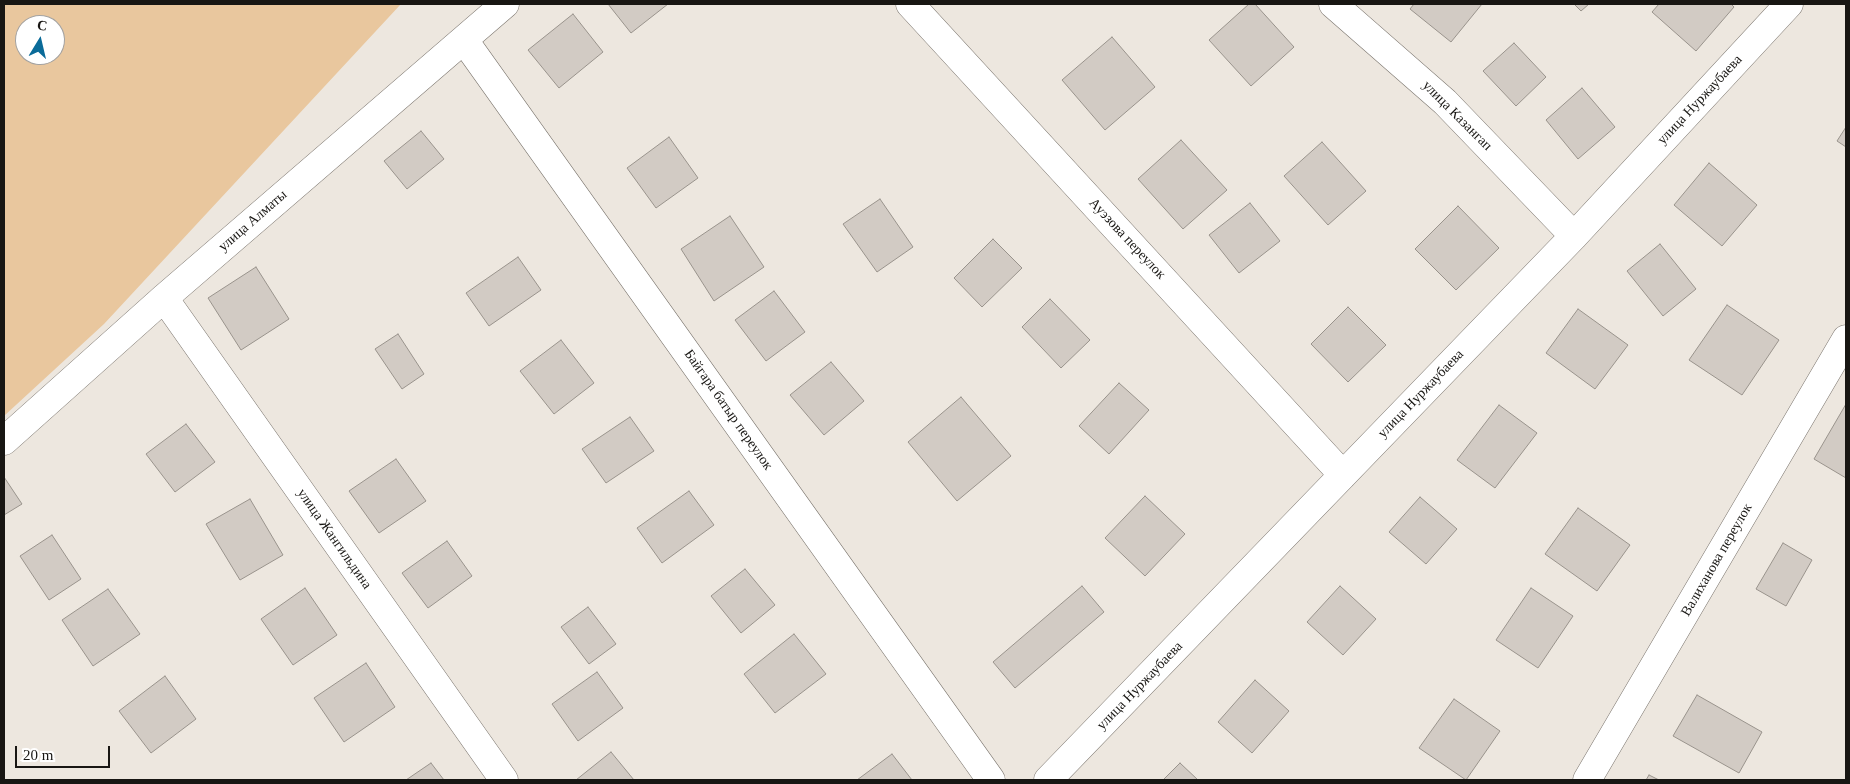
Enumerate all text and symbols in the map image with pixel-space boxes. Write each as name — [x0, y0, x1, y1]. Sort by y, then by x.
north arrow — [15, 15, 65, 65]
text: С — [36, 17, 48, 34]
street label: улица Нуржаубаева — [1654, 52, 1746, 148]
street label: улица Казангап — [1419, 78, 1495, 154]
street label: улица Алматы — [215, 187, 291, 255]
street label: Ауэзова переулок — [1085, 195, 1169, 283]
street label: улица Нуржаубаева — [1375, 346, 1467, 442]
street label: Байгара батыр переулок — [680, 347, 776, 473]
street label: улица Жангильдина — [293, 485, 375, 593]
street label: Валиханова переулок — [1678, 501, 1756, 619]
street label: улица Нуржаубаева — [1094, 638, 1186, 734]
scale bar — [18, 736, 112, 768]
text: 20 m — [23, 747, 53, 763]

